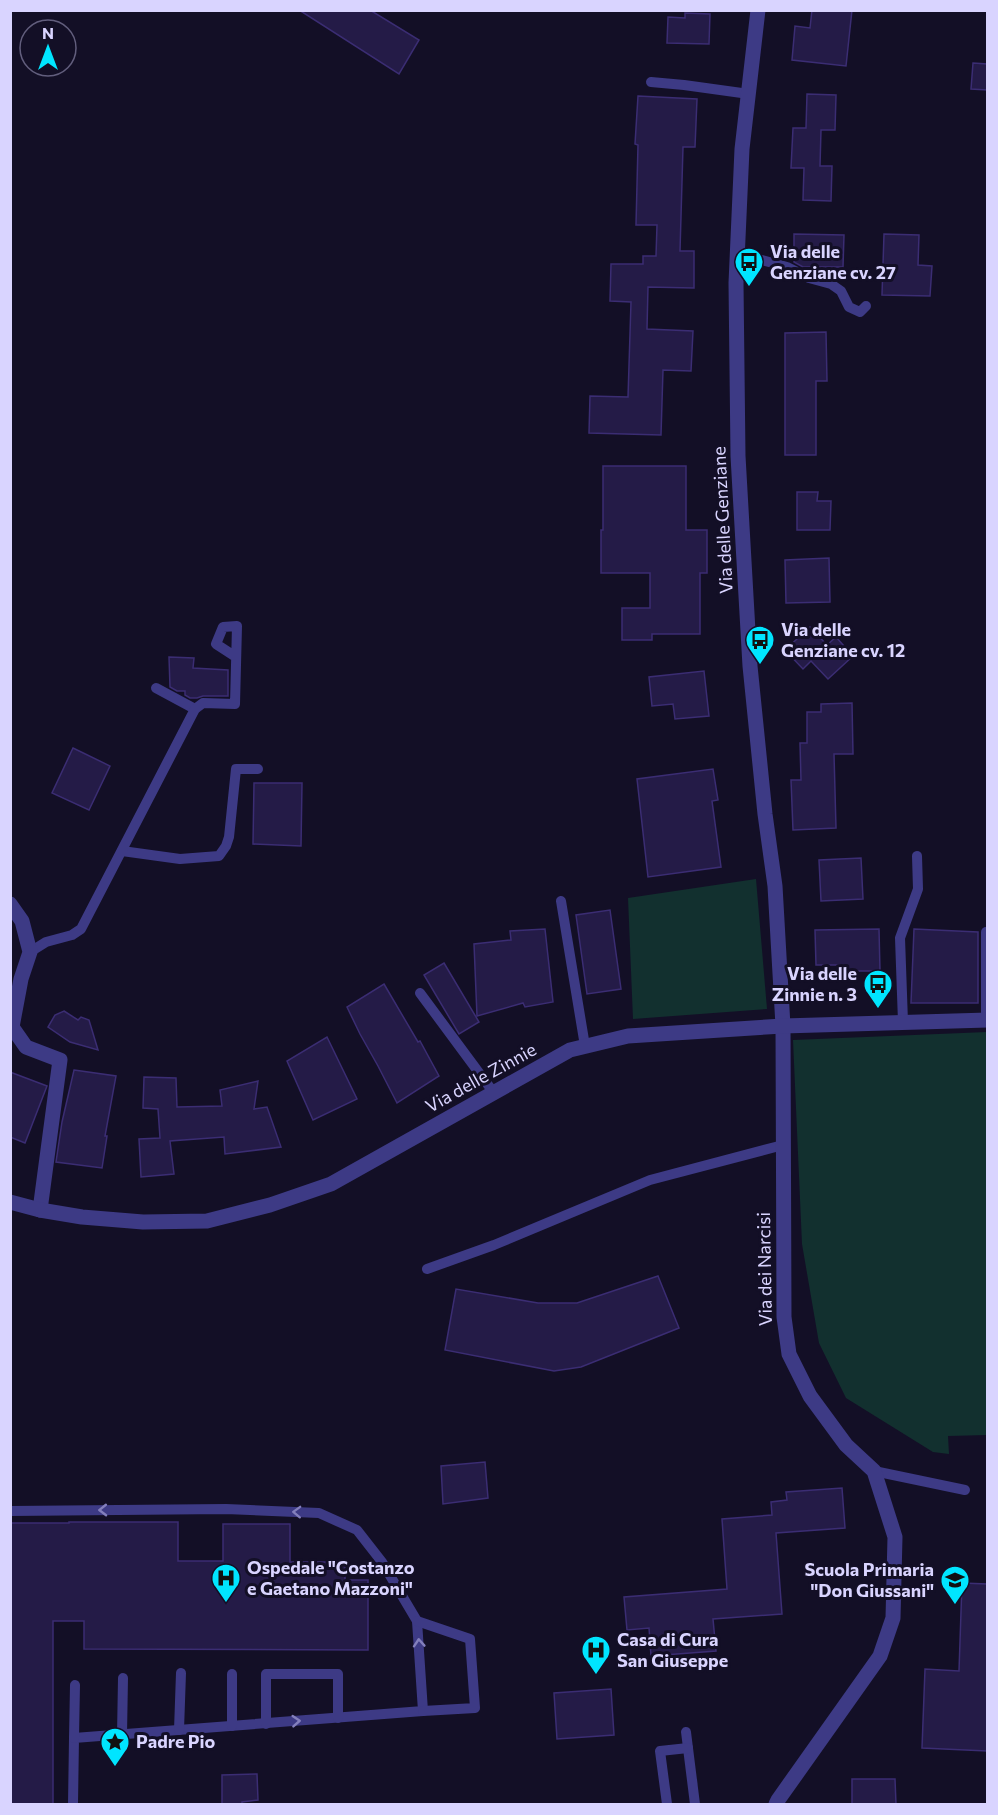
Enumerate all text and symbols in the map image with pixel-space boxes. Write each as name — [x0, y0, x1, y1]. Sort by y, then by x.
north arrow — [18, 18, 78, 78]
text: N — [42, 23, 54, 42]
place label: Via delle Genziane cv. 27 — [770, 240, 896, 283]
bus stop icon: Via delle Genziane cv. 27 — [733, 246, 765, 288]
street label: Via delle Genziane — [707, 446, 737, 594]
place label: Via delle Genziane cv. 12 — [781, 618, 905, 661]
bus stop icon: Via delle Genziane cv. 12 — [744, 624, 776, 666]
place label: Via delle Zinnie n. 3 — [772, 962, 857, 1005]
bus stop icon: Via delle Zinnie n. 3 — [862, 968, 894, 1010]
street label: Via delle Zinnie — [421, 1038, 540, 1117]
street label: Via dei Narcisi — [752, 1212, 776, 1326]
one-way arrow — [98, 1504, 107, 1516]
one-way arrow — [293, 1505, 302, 1518]
place label: Ospedale "Costanzo e Gaetano Mazzoni" — [247, 1556, 415, 1599]
place label: Scuola Primaria "Don Giussani" — [804, 1558, 934, 1601]
hospital icon: Ospedale "Costanzo e Gaetano Mazzoni" — [210, 1562, 242, 1604]
school or university icon: Scuola Primaria "Don Giussani" — [939, 1564, 971, 1606]
place label: Casa di Cura San Giuseppe — [617, 1628, 728, 1671]
hospital icon: Casa di Cura San Giuseppe — [580, 1634, 612, 1676]
one-way arrow — [412, 1639, 425, 1648]
one-way arrow — [292, 1715, 301, 1728]
place icon: Padre Pio — [99, 1726, 131, 1768]
place label: Padre Pio — [136, 1730, 215, 1752]

